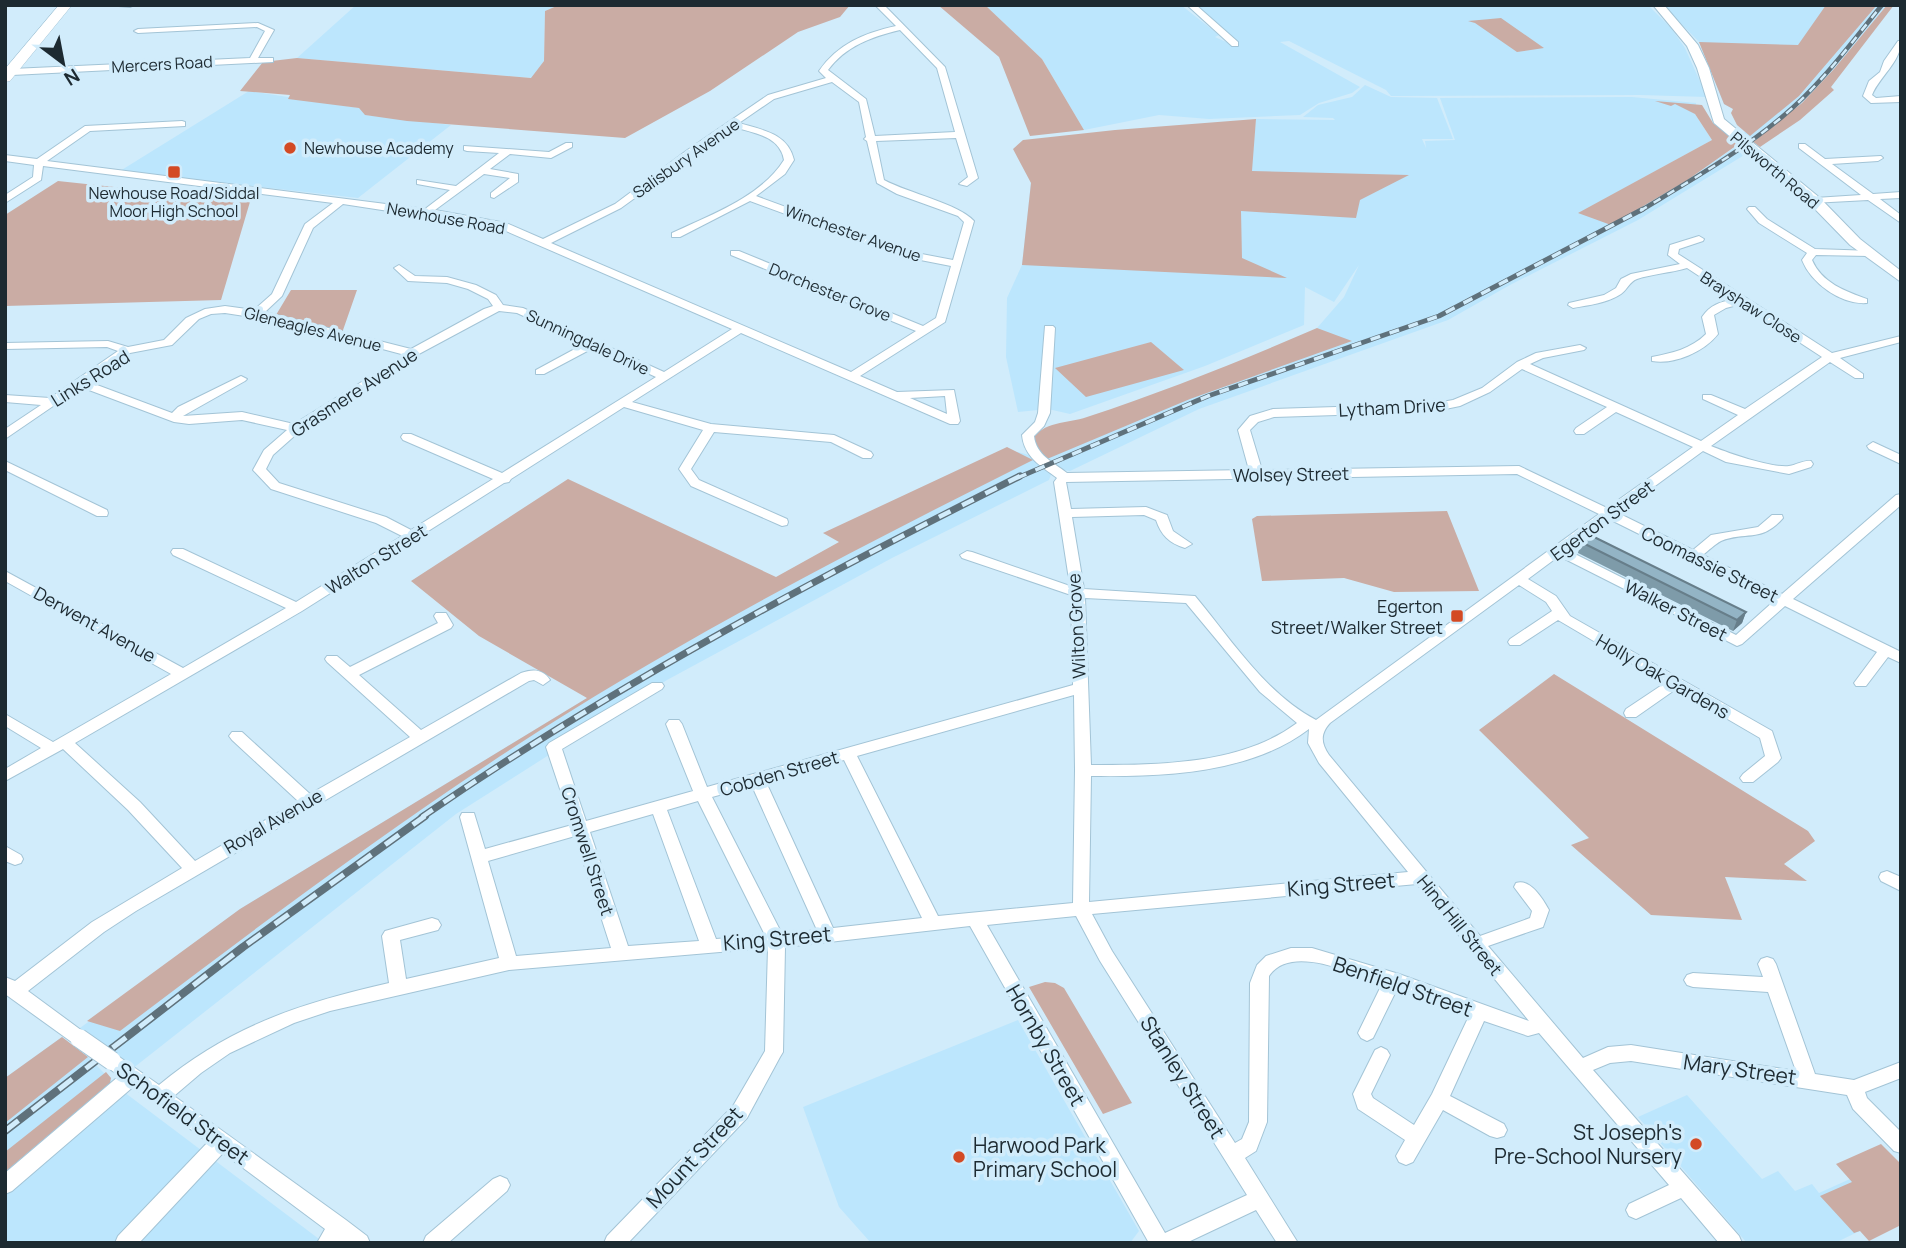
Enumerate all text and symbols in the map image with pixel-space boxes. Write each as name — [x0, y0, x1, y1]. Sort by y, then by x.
north arrow — [28, 28, 98, 98]
street label: Mercers Road — [111, 50, 213, 78]
text: N — [59, 63, 85, 92]
street label: Salisbury Avenue — [628, 113, 744, 203]
street label: Pilsworth Road — [1726, 126, 1824, 214]
place label: Newhouse Academy — [304, 137, 454, 159]
marker: Newhouse Academy — [282, 140, 298, 156]
marker: Newhouse Road/Siddal Moor High School — [166, 164, 182, 180]
place label: Newhouse Road/Siddal Moor High School — [89, 182, 260, 222]
street label: Newhouse Road — [385, 197, 507, 239]
street label: Winchester Avenue — [782, 199, 924, 267]
street label: Dorchester Grove — [766, 258, 894, 326]
street label: Brayshaw Close — [1696, 266, 1806, 348]
street label: Gleneagles Avenue — [242, 301, 384, 357]
street label: Sunningdale Drive — [523, 304, 653, 380]
street label: Grasmere Avenue — [286, 342, 422, 442]
street label: Links Road — [46, 344, 134, 412]
street label: Lytham Drive — [1338, 392, 1446, 422]
street label: Wolsey Street — [1233, 461, 1349, 487]
street label: Egerton Street — [1545, 474, 1659, 566]
street label: Walton Street — [321, 518, 431, 600]
street label: Coomassie Street — [1638, 520, 1782, 608]
street label: Wilton Grove — [1061, 573, 1091, 679]
street label: Walker Street — [1620, 574, 1732, 646]
street label: Derwent Avenue — [30, 581, 160, 667]
place label: Egerton Street/Walker Street — [1271, 594, 1443, 639]
marker: Egerton Street/Walker Street — [1449, 608, 1465, 624]
street label: Holly Oak Gardens — [1592, 628, 1734, 724]
street label: Cobden Street — [717, 745, 841, 801]
street label: Royal Avenue — [219, 783, 327, 859]
street label: Cromwell Street — [556, 784, 620, 918]
street label: King Street — [1286, 865, 1396, 903]
street label: Hind Hill Street — [1412, 870, 1508, 980]
street label: King Street — [722, 919, 832, 957]
street label: Benfield Street — [1330, 949, 1476, 1023]
street label: Hornby Street — [1000, 979, 1092, 1111]
street label: Stanley Street — [1134, 1010, 1232, 1144]
street label: Mary Street — [1682, 1047, 1798, 1091]
street label: Schofield Street — [111, 1055, 255, 1171]
street label: Mount Street — [640, 1100, 748, 1214]
place label: St Joseph's Pre-School Nursery — [1494, 1118, 1682, 1170]
place label: Harwood Park Primary School — [973, 1131, 1117, 1183]
marker: St Joseph's Pre-School Nursery — [1688, 1136, 1704, 1152]
marker: Harwood Park Primary School — [951, 1149, 967, 1165]

